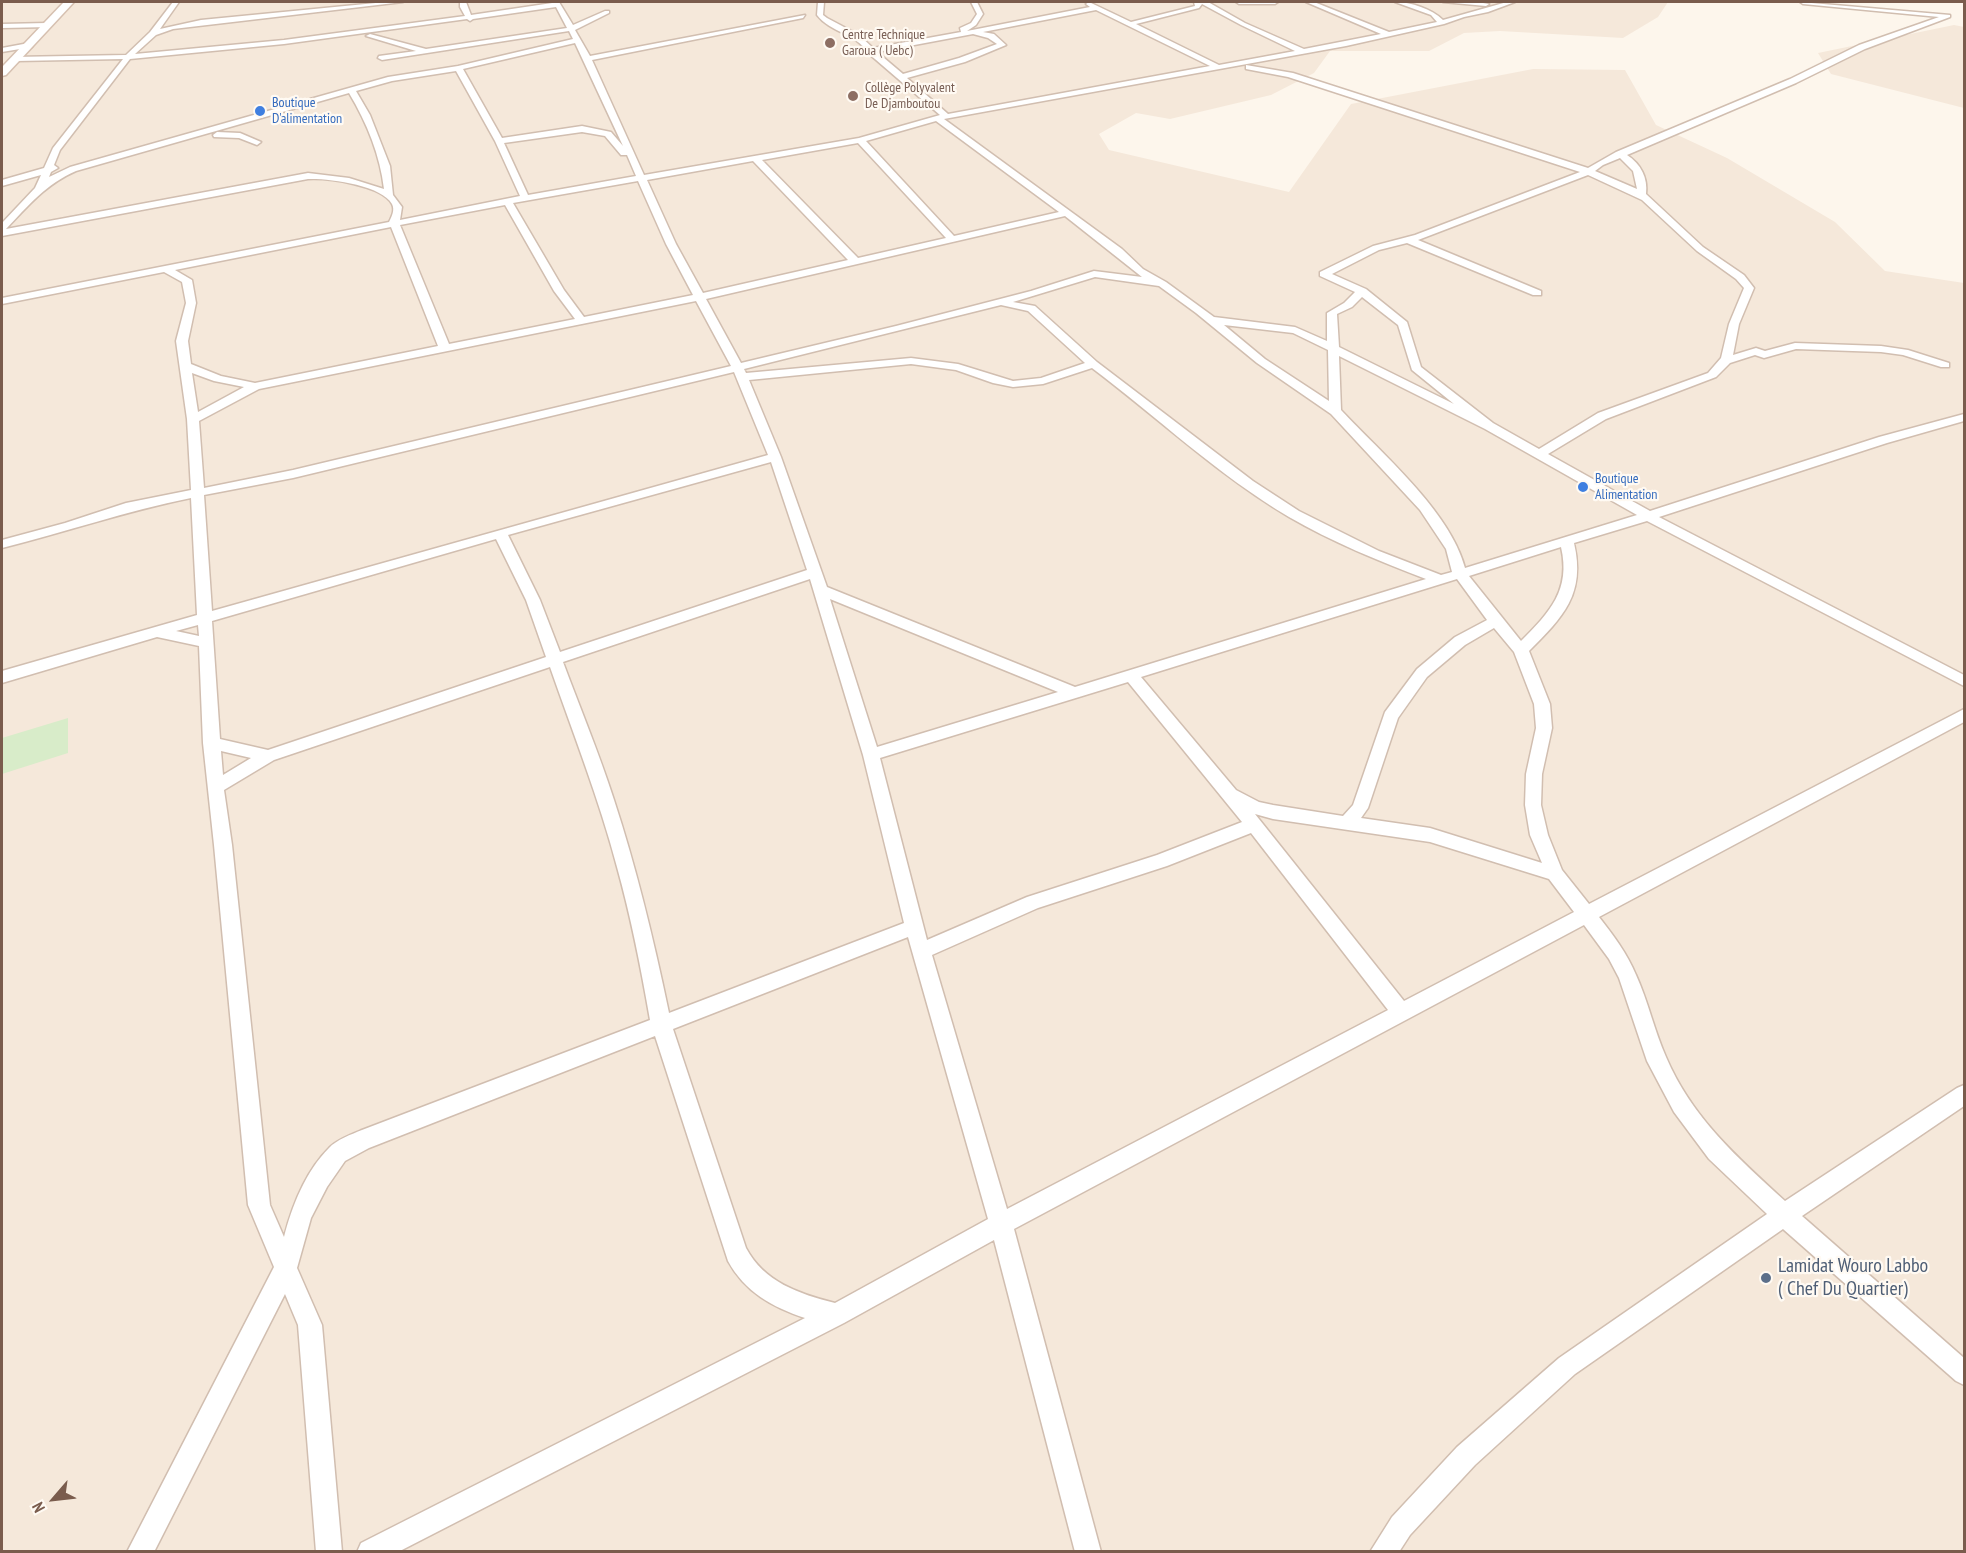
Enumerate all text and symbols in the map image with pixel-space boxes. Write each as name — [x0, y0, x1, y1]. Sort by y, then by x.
place label: Centre Technique Garoua ( Uebc) — [842, 27, 925, 60]
marker: Centre Technique Garoua ( Uebc) — [823, 36, 837, 50]
place label: Collège Polyvalent De Djamboutou — [865, 80, 955, 112]
marker: Collège Polyvalent De Djamboutou — [846, 89, 860, 103]
place label: Boutique D'alimentation — [272, 95, 342, 128]
marker: Boutique D'alimentation — [253, 104, 267, 118]
place label: Boutique Alimentation — [1595, 471, 1657, 503]
marker: Boutique Alimentation — [1576, 480, 1590, 494]
place label: Lamidat Wouro Labbo ( Chef Du Quartier) — [1778, 1254, 1928, 1301]
marker: Lamidat Wouro Labbo ( Chef Du Quartier) — [1759, 1271, 1773, 1285]
north arrow — [24, 1469, 84, 1529]
text: N — [27, 1499, 49, 1516]

